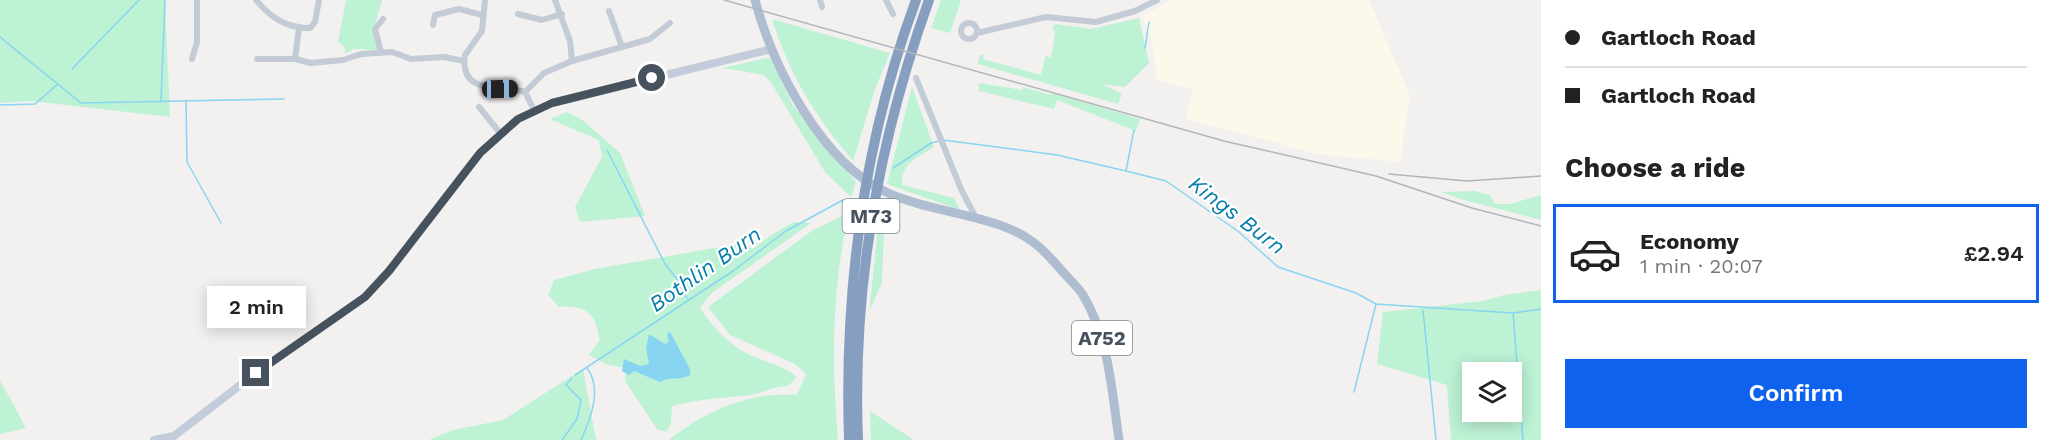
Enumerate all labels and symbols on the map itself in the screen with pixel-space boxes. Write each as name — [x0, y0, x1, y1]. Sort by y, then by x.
route start — [638, 64, 665, 91]
car — [482, 80, 518, 98]
water label: Kings Burn — [1184, 171, 1290, 259]
road number: M73 — [842, 199, 900, 233]
water label: Bothlin Burn — [644, 221, 766, 317]
callout: 2 min — [206, 286, 306, 328]
road number: A752 — [1072, 321, 1132, 355]
route end — [242, 359, 269, 386]

